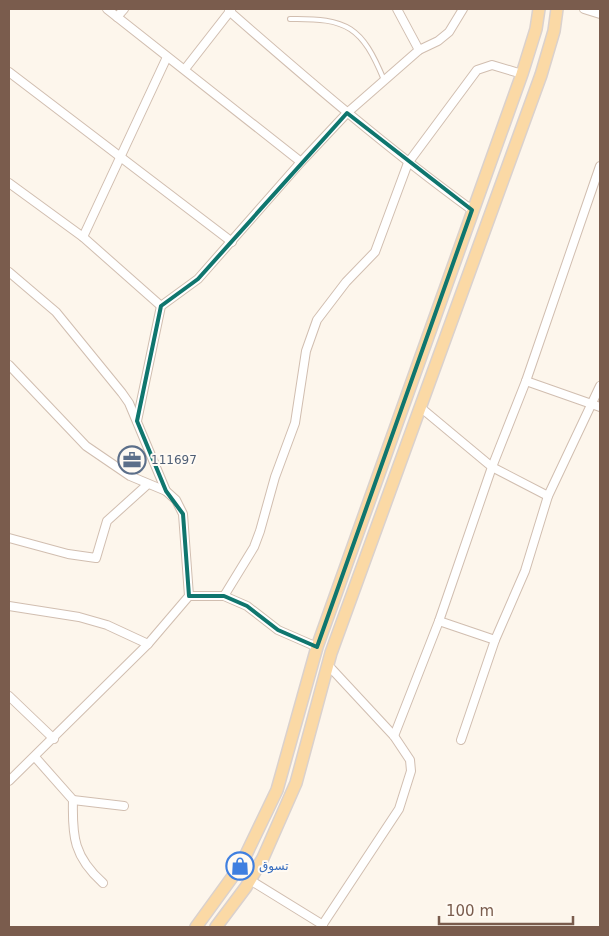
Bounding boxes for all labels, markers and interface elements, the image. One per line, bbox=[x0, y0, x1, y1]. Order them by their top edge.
office icon: 111697 bbox=[117, 445, 147, 475]
place label: 111697 bbox=[151, 453, 197, 467]
shop icon: تسوق bbox=[225, 851, 255, 881]
place label: تسوق bbox=[259, 859, 289, 874]
scale bar bbox=[439, 894, 573, 926]
text: 100 m bbox=[446, 902, 494, 920]

